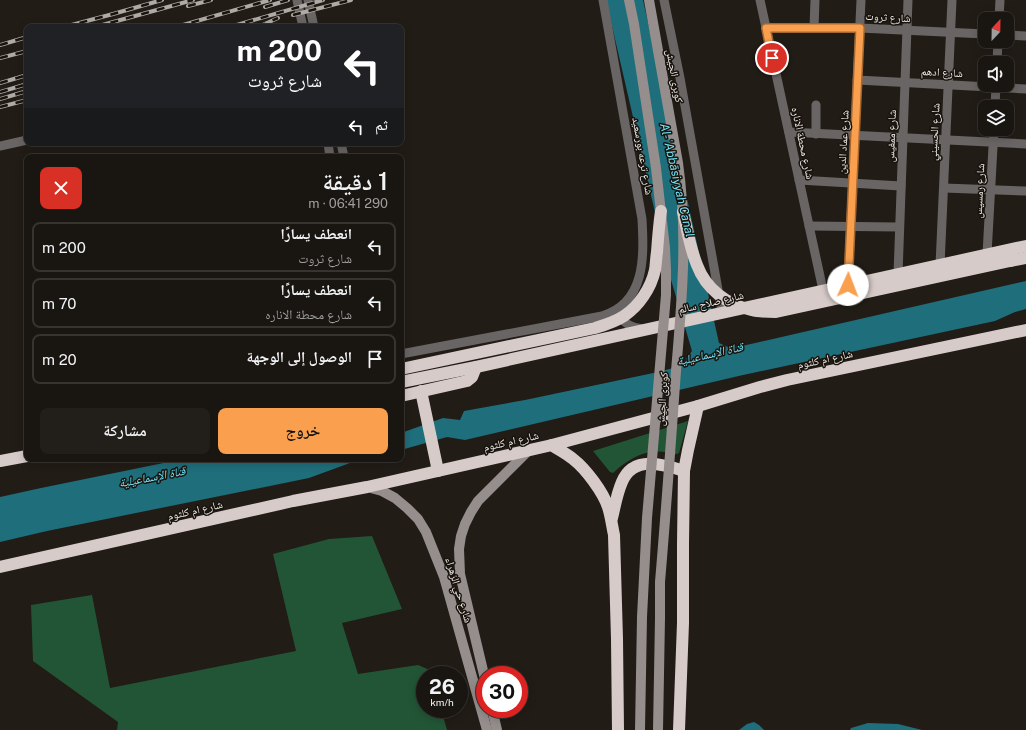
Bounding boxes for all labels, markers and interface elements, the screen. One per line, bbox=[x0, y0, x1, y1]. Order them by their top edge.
street label: شارع ثروت bbox=[865, 10, 911, 25]
north arrow bbox=[978, 12, 1014, 48]
map controls bbox=[978, 12, 1014, 136]
text: 200 m bbox=[237, 34, 322, 67]
icon: left bbox=[336, 40, 388, 92]
pin bbox=[755, 41, 789, 75]
icon: arrive bbox=[761, 47, 783, 69]
street label: كوبرى الجيش bbox=[663, 48, 686, 104]
button: sound bbox=[978, 56, 1014, 92]
street label: شارع ادهم bbox=[921, 65, 963, 81]
text: شارع ثروت bbox=[248, 70, 322, 91]
button: layers bbox=[978, 100, 1014, 136]
street label: شارع الحسيني bbox=[926, 103, 944, 161]
street label: شارع محطة الاناره bbox=[789, 106, 816, 180]
street label: شارع عماد الدين bbox=[835, 110, 852, 174]
street label: شارع ممفيس bbox=[884, 110, 899, 163]
icon: left bbox=[345, 116, 367, 138]
text: ثم bbox=[375, 116, 388, 133]
street label: شارع ترعه بورسعيد bbox=[629, 116, 656, 196]
water label: Al-ʿAbbāsiyyah Canal bbox=[657, 122, 697, 238]
street label: شارع رمسيس bbox=[972, 163, 987, 219]
button: close bbox=[40, 167, 82, 209]
text: 1 دقيقة bbox=[322, 167, 388, 195]
text: 290 m · 06:41 bbox=[308, 196, 388, 211]
text: انعطف يسارًا bbox=[281, 225, 352, 242]
icon: left bbox=[364, 236, 386, 258]
text: 200 m bbox=[42, 239, 86, 256]
text: شارع ثروت bbox=[298, 251, 352, 266]
position arrow bbox=[827, 264, 869, 306]
text: انعطف يسارًا bbox=[281, 281, 352, 298]
street label: شارع صلاح سالم bbox=[677, 289, 745, 317]
icon: left bbox=[364, 292, 386, 314]
text: 70 m bbox=[42, 295, 77, 312]
text: شارع محطة الاناره bbox=[265, 307, 352, 322]
water label: قناة الإسماعيلية bbox=[676, 339, 746, 369]
street label: شارع ام كلثوم bbox=[796, 347, 854, 372]
text: الوصول إلى الوجهة bbox=[247, 348, 352, 365]
icon: arrive bbox=[364, 348, 386, 370]
text: 20 m bbox=[42, 351, 77, 368]
street label: كوبرى الجيش bbox=[654, 371, 671, 426]
button: مشاركة bbox=[40, 408, 210, 454]
button: خروج bbox=[218, 408, 388, 454]
street label: شارع ام كلثوم bbox=[482, 429, 540, 454]
water label: قناة الإسماعيلية bbox=[118, 463, 188, 491]
street label: شارع ام كلثوم bbox=[166, 498, 224, 523]
street label: شارع حي الزهراء bbox=[441, 556, 475, 625]
speed limit sign: 30 bbox=[476, 666, 528, 718]
text: 26 bbox=[429, 675, 455, 699]
text: km/h bbox=[430, 696, 454, 708]

